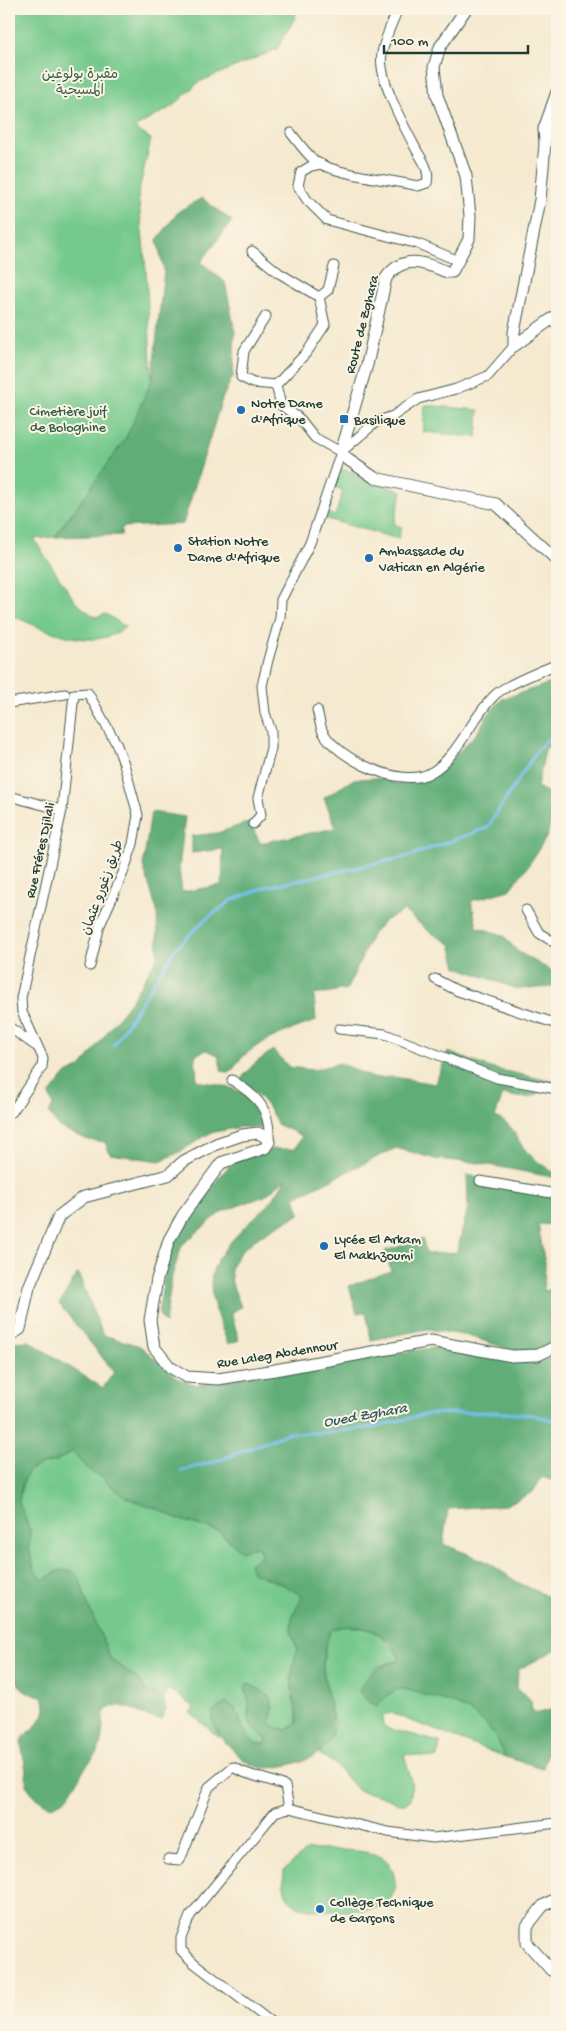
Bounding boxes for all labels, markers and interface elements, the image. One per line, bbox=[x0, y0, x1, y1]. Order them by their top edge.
scale bar bbox=[384, 22, 527, 54]
text: 100 m bbox=[390, 33, 429, 51]
park label: مقبرة بولوغين المسيحية bbox=[42, 67, 118, 100]
street label: Route de Zghara bbox=[343, 272, 384, 376]
place label: Notre Dame d'Afrique bbox=[251, 396, 323, 429]
park label: Cimetière juif de Bologhine bbox=[29, 404, 108, 437]
marker: Notre Dame d'Afrique bbox=[235, 404, 247, 416]
marker: Basilique bbox=[338, 413, 350, 425]
place label: Basilique bbox=[353, 413, 406, 430]
place label: Station Notre Dame d'Afrique bbox=[187, 534, 281, 567]
marker: Station Notre Dame d'Afrique bbox=[172, 542, 184, 554]
place label: Ambassade du Vatican en Algérie bbox=[378, 544, 486, 577]
marker: Ambassade du Vatican en Algérie bbox=[363, 552, 375, 564]
street label: Rue Fréres Djilali bbox=[23, 801, 60, 900]
street label: طريق زغورو عثمان bbox=[78, 838, 129, 938]
place label: Lycée El Arkam El Makhzoumi bbox=[334, 1232, 421, 1265]
marker: Lycée El Arkam El Makhzoumi bbox=[318, 1240, 330, 1252]
street label: Rue Laleg Abdennour bbox=[216, 1337, 340, 1373]
water label: Oued Zghara bbox=[322, 1399, 410, 1432]
place label: Collège Technique de Garçons bbox=[330, 1895, 434, 1928]
marker: Collège Technique de Garçons bbox=[314, 1903, 326, 1915]

